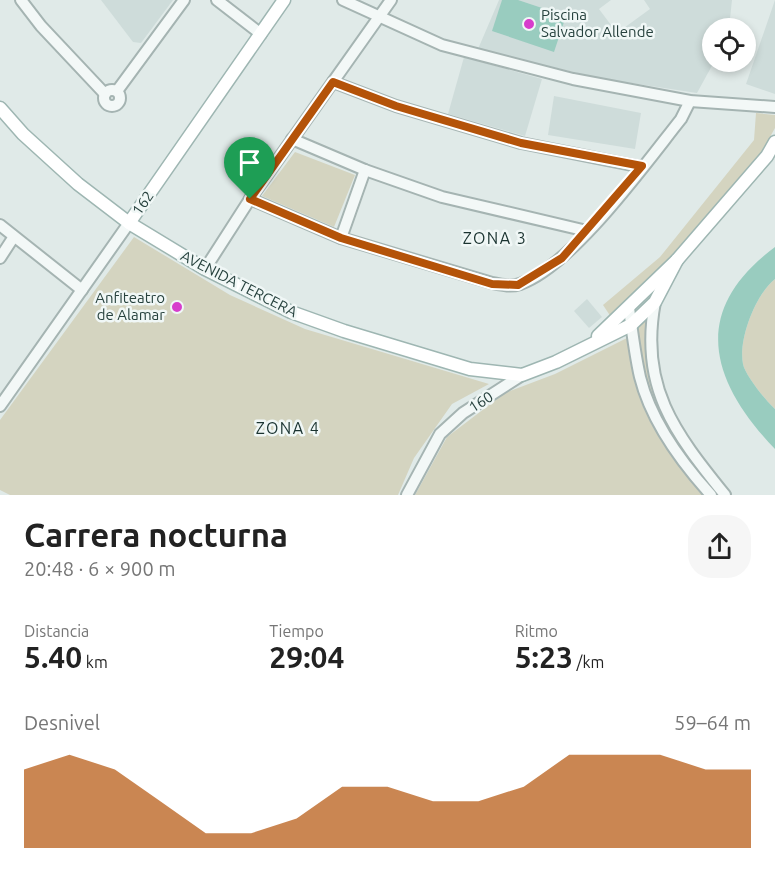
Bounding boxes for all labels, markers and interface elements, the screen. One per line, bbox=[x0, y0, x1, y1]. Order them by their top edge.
place label: Piscina Salvador Allende bbox=[541, 6, 654, 40]
marker: Piscina Salvador Allende bbox=[522, 17, 536, 31]
map controls bbox=[702, 18, 756, 72]
button: locate bbox=[702, 18, 756, 72]
pin bbox=[224, 137, 275, 199]
icon: arrive bbox=[233, 146, 266, 179]
street label: 162 bbox=[128, 187, 157, 218]
district label: ZONA 3 bbox=[463, 229, 527, 247]
street label: AVENIDA TERCERA bbox=[178, 247, 300, 320]
place label: Anfiteatro de Alamar bbox=[95, 289, 165, 323]
marker: Anfiteatro de Alamar bbox=[170, 300, 184, 314]
street label: 160 bbox=[465, 388, 496, 416]
district label: ZONA 4 bbox=[256, 419, 320, 437]
button: share bbox=[688, 515, 751, 578]
text: Carrera nocturna bbox=[24, 516, 288, 553]
text: 20:48 · 6 × 900 m bbox=[24, 557, 176, 580]
text: Distancia bbox=[24, 622, 89, 640]
text: Tiempo bbox=[269, 622, 324, 640]
text: Ritmo bbox=[515, 622, 558, 640]
text: 5.40 bbox=[24, 640, 82, 674]
text: 29:04 bbox=[269, 640, 344, 674]
text: 5:23 bbox=[515, 640, 573, 674]
text: km bbox=[82, 653, 108, 671]
text: /km bbox=[573, 653, 604, 671]
text: Desnivel bbox=[24, 711, 100, 734]
text: 59–64 m bbox=[674, 711, 751, 734]

